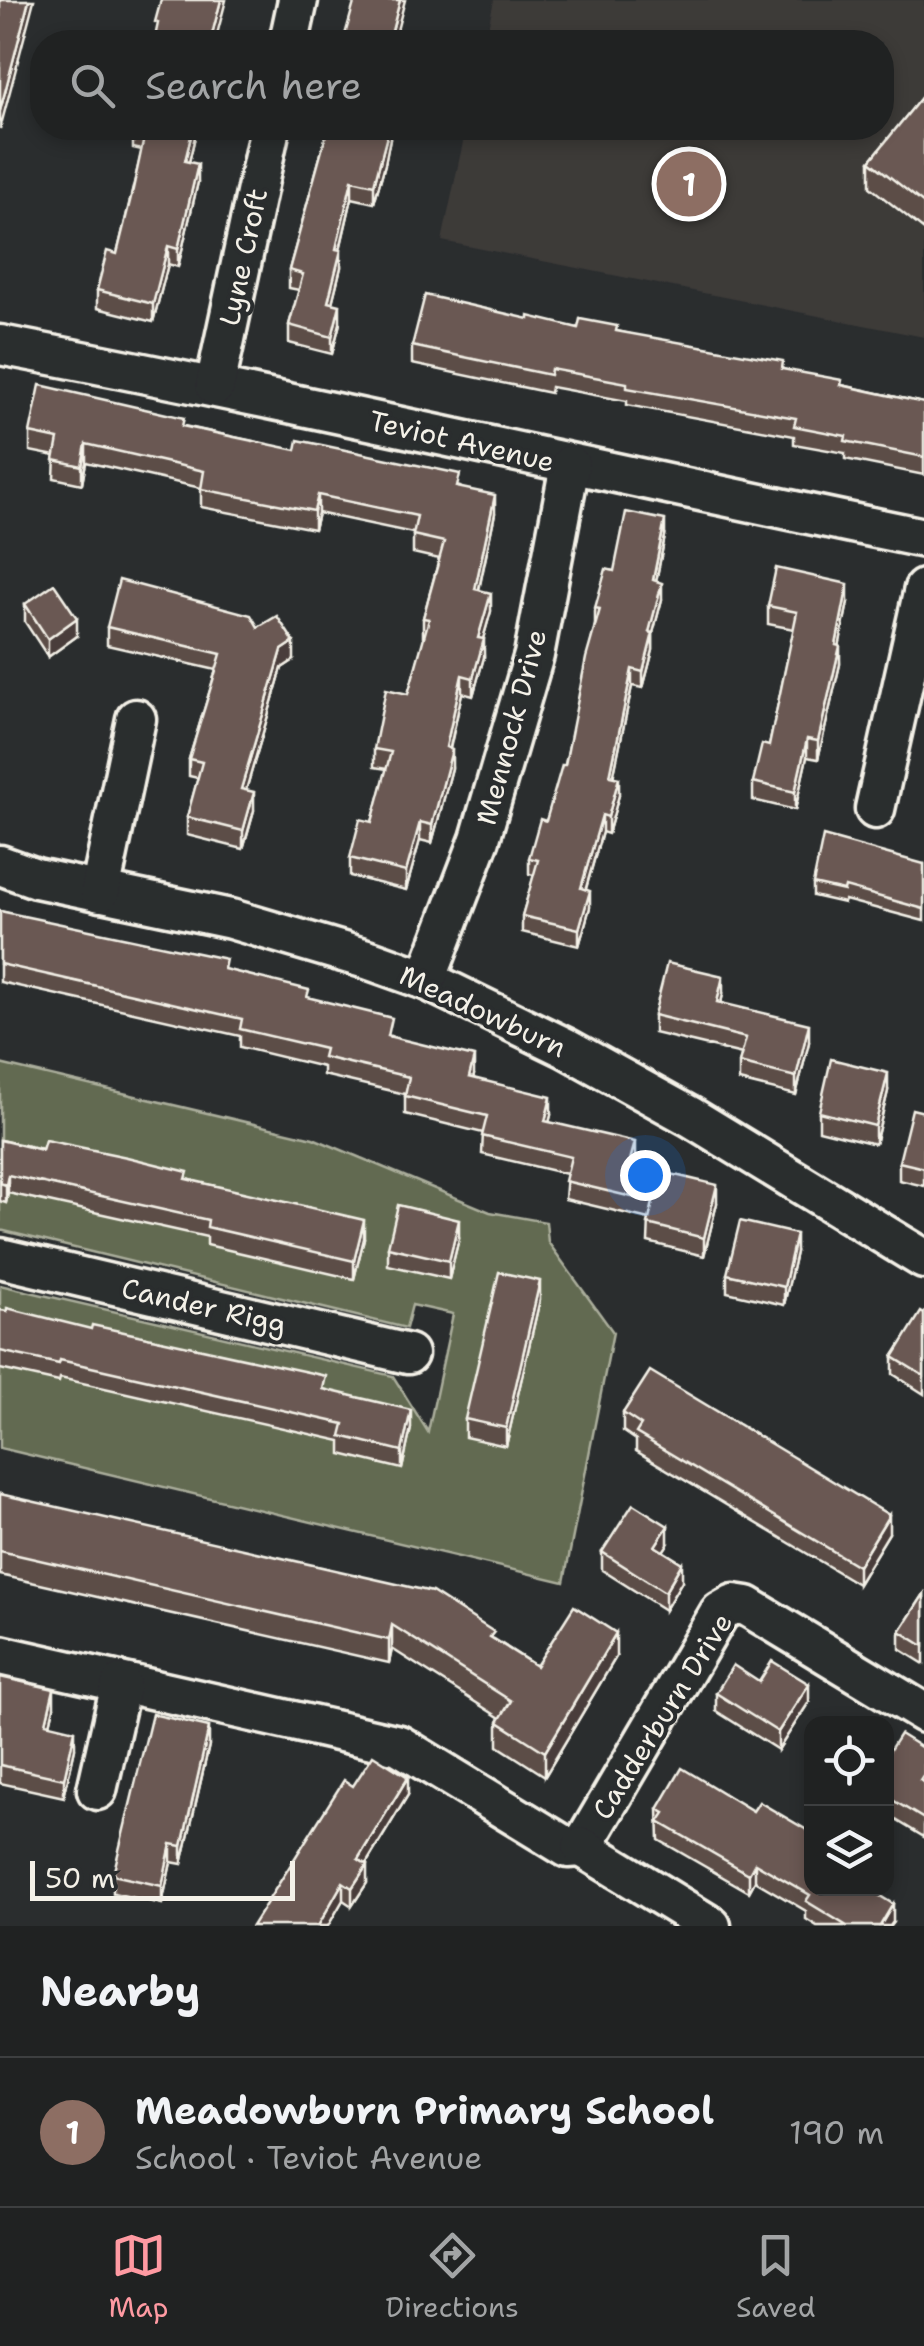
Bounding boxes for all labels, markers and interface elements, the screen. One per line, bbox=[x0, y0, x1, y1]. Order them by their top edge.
search box bbox=[30, 30, 894, 140]
icon: search bbox=[65, 58, 120, 113]
text: Search here bbox=[145, 60, 362, 111]
pin: 1 bbox=[656, 146, 722, 222]
street label: Lyne Croft bbox=[210, 185, 276, 329]
street label: Teviot Avenue bbox=[366, 401, 558, 481]
street label: Mennock Drive bbox=[467, 625, 555, 829]
street label: Meadowburn bbox=[393, 956, 573, 1066]
your location bbox=[620, 1150, 671, 1201]
street label: Cander Rigg bbox=[118, 1269, 290, 1343]
street label: Cadderburn Drive bbox=[583, 1605, 741, 1827]
map controls bbox=[804, 1716, 894, 1896]
button: locate bbox=[804, 1716, 894, 1806]
button: layers bbox=[804, 1806, 894, 1896]
scale bar bbox=[30, 1856, 295, 1900]
text: 50 m bbox=[45, 1859, 115, 1897]
text: Nearby bbox=[40, 1963, 200, 2019]
text: Meadowburn Primary School bbox=[135, 2085, 714, 2136]
text: 1 bbox=[65, 2111, 80, 2154]
text: 190 m bbox=[789, 2111, 884, 2154]
text: School · Teviot Avenue bbox=[135, 2136, 482, 2179]
tab: Map bbox=[109, 2228, 168, 2326]
tab: Directions bbox=[385, 2228, 519, 2326]
tab: Saved bbox=[736, 2228, 815, 2326]

